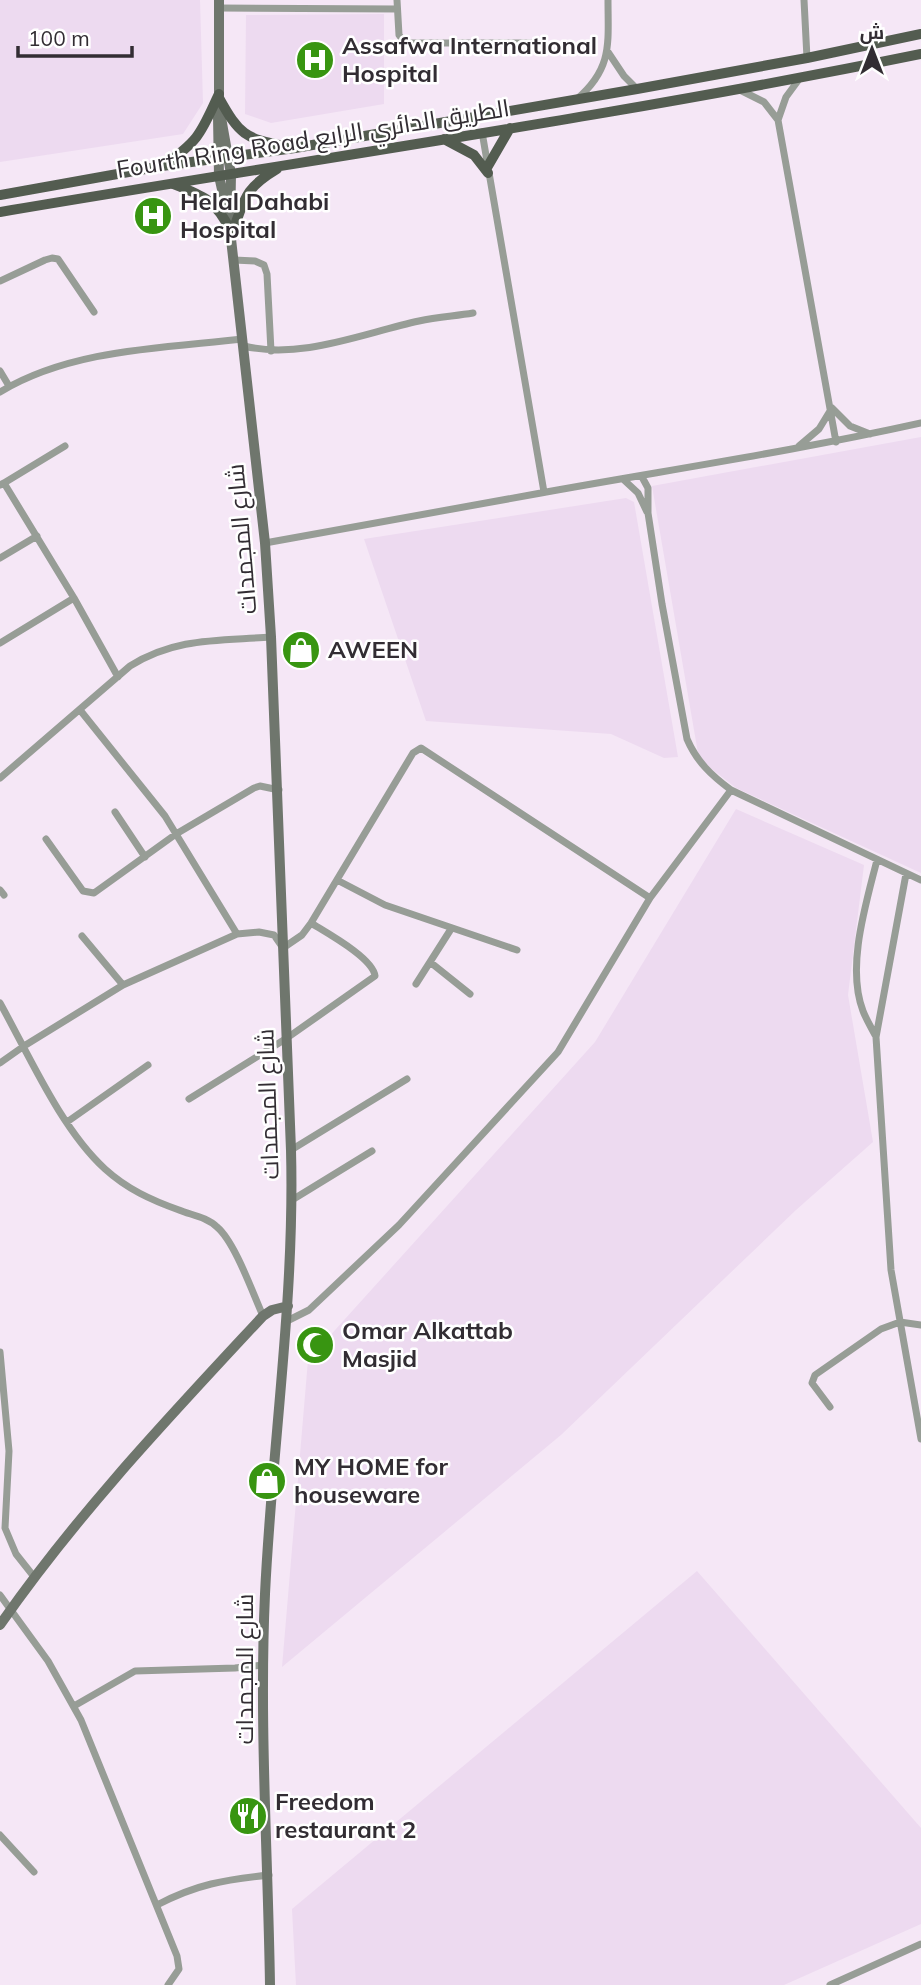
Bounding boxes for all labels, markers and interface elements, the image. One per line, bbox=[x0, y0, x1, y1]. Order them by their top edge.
scale bar bbox=[18, 14, 131, 58]
north arrow bbox=[837, 14, 907, 84]
text: ش bbox=[860, 20, 884, 44]
text: 100 m bbox=[28, 25, 90, 51]
place label: Assafwa International Hospital bbox=[342, 30, 597, 88]
hospital icon: Assafwa International Hospital bbox=[294, 39, 336, 81]
street label: Fourth Ring Road الطريق الدائري الرابع bbox=[114, 92, 512, 188]
place label: Helal Dahabi Hospital bbox=[180, 186, 329, 244]
hospital icon: Helal Dahabi Hospital bbox=[132, 195, 174, 237]
street label: شارع المجمدات bbox=[219, 462, 265, 616]
shop icon: AWEEN bbox=[280, 629, 322, 671]
place label: AWEEN bbox=[328, 634, 418, 664]
street label: شارع المجمدات bbox=[249, 1028, 287, 1180]
place label: Omar Alkattab Masjid bbox=[342, 1315, 513, 1373]
mosque icon: Omar Alkattab Masjid bbox=[294, 1324, 336, 1366]
place label: MY HOME for houseware bbox=[294, 1451, 448, 1509]
shop icon: MY HOME for houseware bbox=[246, 1460, 288, 1502]
street label: شارع المجمدات bbox=[229, 1594, 261, 1744]
place label: Freedom restaurant 2 bbox=[275, 1786, 416, 1844]
restaurant icon: Freedom restaurant 2 bbox=[227, 1795, 269, 1837]

